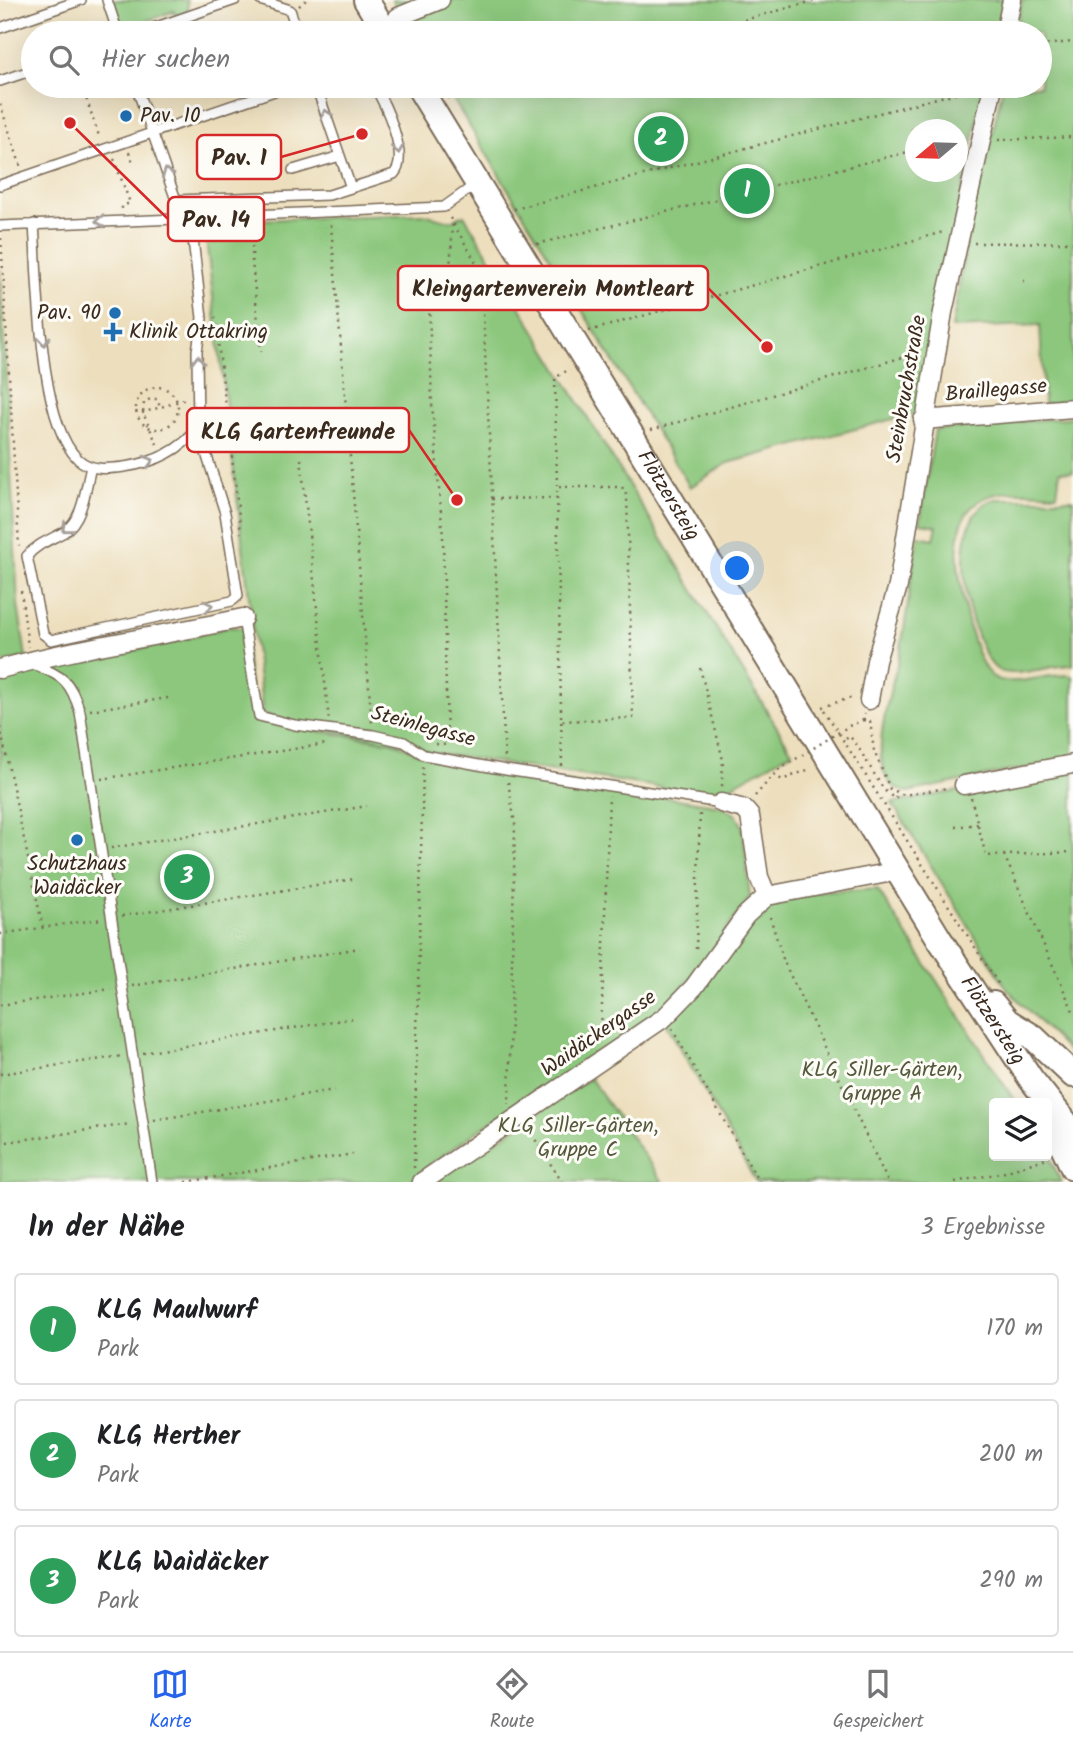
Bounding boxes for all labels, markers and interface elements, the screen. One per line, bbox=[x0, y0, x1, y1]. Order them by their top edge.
search box bbox=[21, 21, 1052, 98]
text: Hier suchen bbox=[101, 39, 230, 81]
icon: search bbox=[45, 41, 83, 79]
place label: Pav. 10 bbox=[140, 100, 201, 133]
marker: Pav. 10 bbox=[118, 108, 134, 124]
one-way arrow bbox=[320, 108, 334, 120]
pin: 2 bbox=[638, 113, 684, 165]
north arrow bbox=[905, 119, 968, 182]
callout: Pav. 1 bbox=[197, 135, 281, 179]
text: Pav. 1 bbox=[211, 141, 267, 177]
one-way arrow bbox=[390, 143, 405, 155]
pin: 1 bbox=[724, 165, 770, 217]
one-way arrow bbox=[161, 167, 175, 180]
callout: Pav. 14 bbox=[168, 197, 264, 241]
text: Pav. 14 bbox=[182, 203, 250, 239]
one-way arrow bbox=[94, 214, 105, 229]
callout: Kleingartenverein Montleart bbox=[398, 266, 708, 310]
text: Kleingartenverein Montleart bbox=[412, 272, 695, 308]
place label: Pav. 90 bbox=[37, 297, 101, 330]
marker: Pav. 90 bbox=[107, 305, 123, 321]
street label: Steinbruchstraße bbox=[878, 312, 936, 465]
place label: Klinik Ottakring bbox=[129, 316, 268, 349]
marker: Klinik Ottakring bbox=[103, 322, 123, 342]
one-way arrow bbox=[36, 336, 51, 347]
one-way arrow bbox=[191, 354, 206, 365]
street label: Braillegasse bbox=[944, 370, 1049, 412]
callout: KLG Gartenfreunde bbox=[187, 408, 409, 452]
text: KLG Gartenfreunde bbox=[201, 415, 395, 451]
street label: Flötzersteig bbox=[628, 444, 709, 547]
one-way arrow bbox=[143, 454, 155, 469]
one-way arrow bbox=[62, 519, 74, 532]
your location bbox=[720, 551, 754, 585]
one-way arrow bbox=[202, 600, 214, 615]
street label: Steinlegasse bbox=[367, 697, 479, 757]
marker: Schutzhaus Waidäcker bbox=[69, 832, 85, 848]
place label: Schutzhaus Waidäcker bbox=[27, 848, 127, 905]
pin: 3 bbox=[164, 851, 210, 903]
street label: Flötzersteig bbox=[951, 969, 1034, 1072]
street label: Waidäckergasse bbox=[534, 982, 664, 1086]
park label: KLG Siller-Gärten, Gruppe A bbox=[802, 1054, 962, 1111]
map controls bbox=[989, 1098, 1052, 1161]
button: layers bbox=[989, 1098, 1052, 1161]
park label: KLG Siller-Gärten, Gruppe C bbox=[498, 1110, 658, 1167]
text: In der Nähe bbox=[28, 1204, 185, 1252]
text: 3 Ergebnisse bbox=[921, 1210, 1045, 1246]
text: KLG Maulwurf bbox=[97, 1290, 257, 1332]
text: 1 bbox=[50, 1311, 56, 1347]
text: 170 m bbox=[986, 1311, 1043, 1347]
text: Park bbox=[97, 1332, 139, 1368]
text: KLG Herther bbox=[97, 1416, 240, 1458]
text: 2 bbox=[46, 1437, 60, 1473]
text: 200 m bbox=[979, 1437, 1043, 1473]
text: Park bbox=[97, 1458, 139, 1494]
text: KLG Waidäcker bbox=[97, 1542, 268, 1584]
text: 3 bbox=[47, 1563, 59, 1599]
text: 290 m bbox=[979, 1563, 1043, 1599]
text: Park bbox=[97, 1584, 139, 1620]
tab: Karte bbox=[149, 1665, 191, 1737]
tab: Route bbox=[490, 1665, 534, 1737]
tab: Gespeichert bbox=[833, 1665, 924, 1737]

